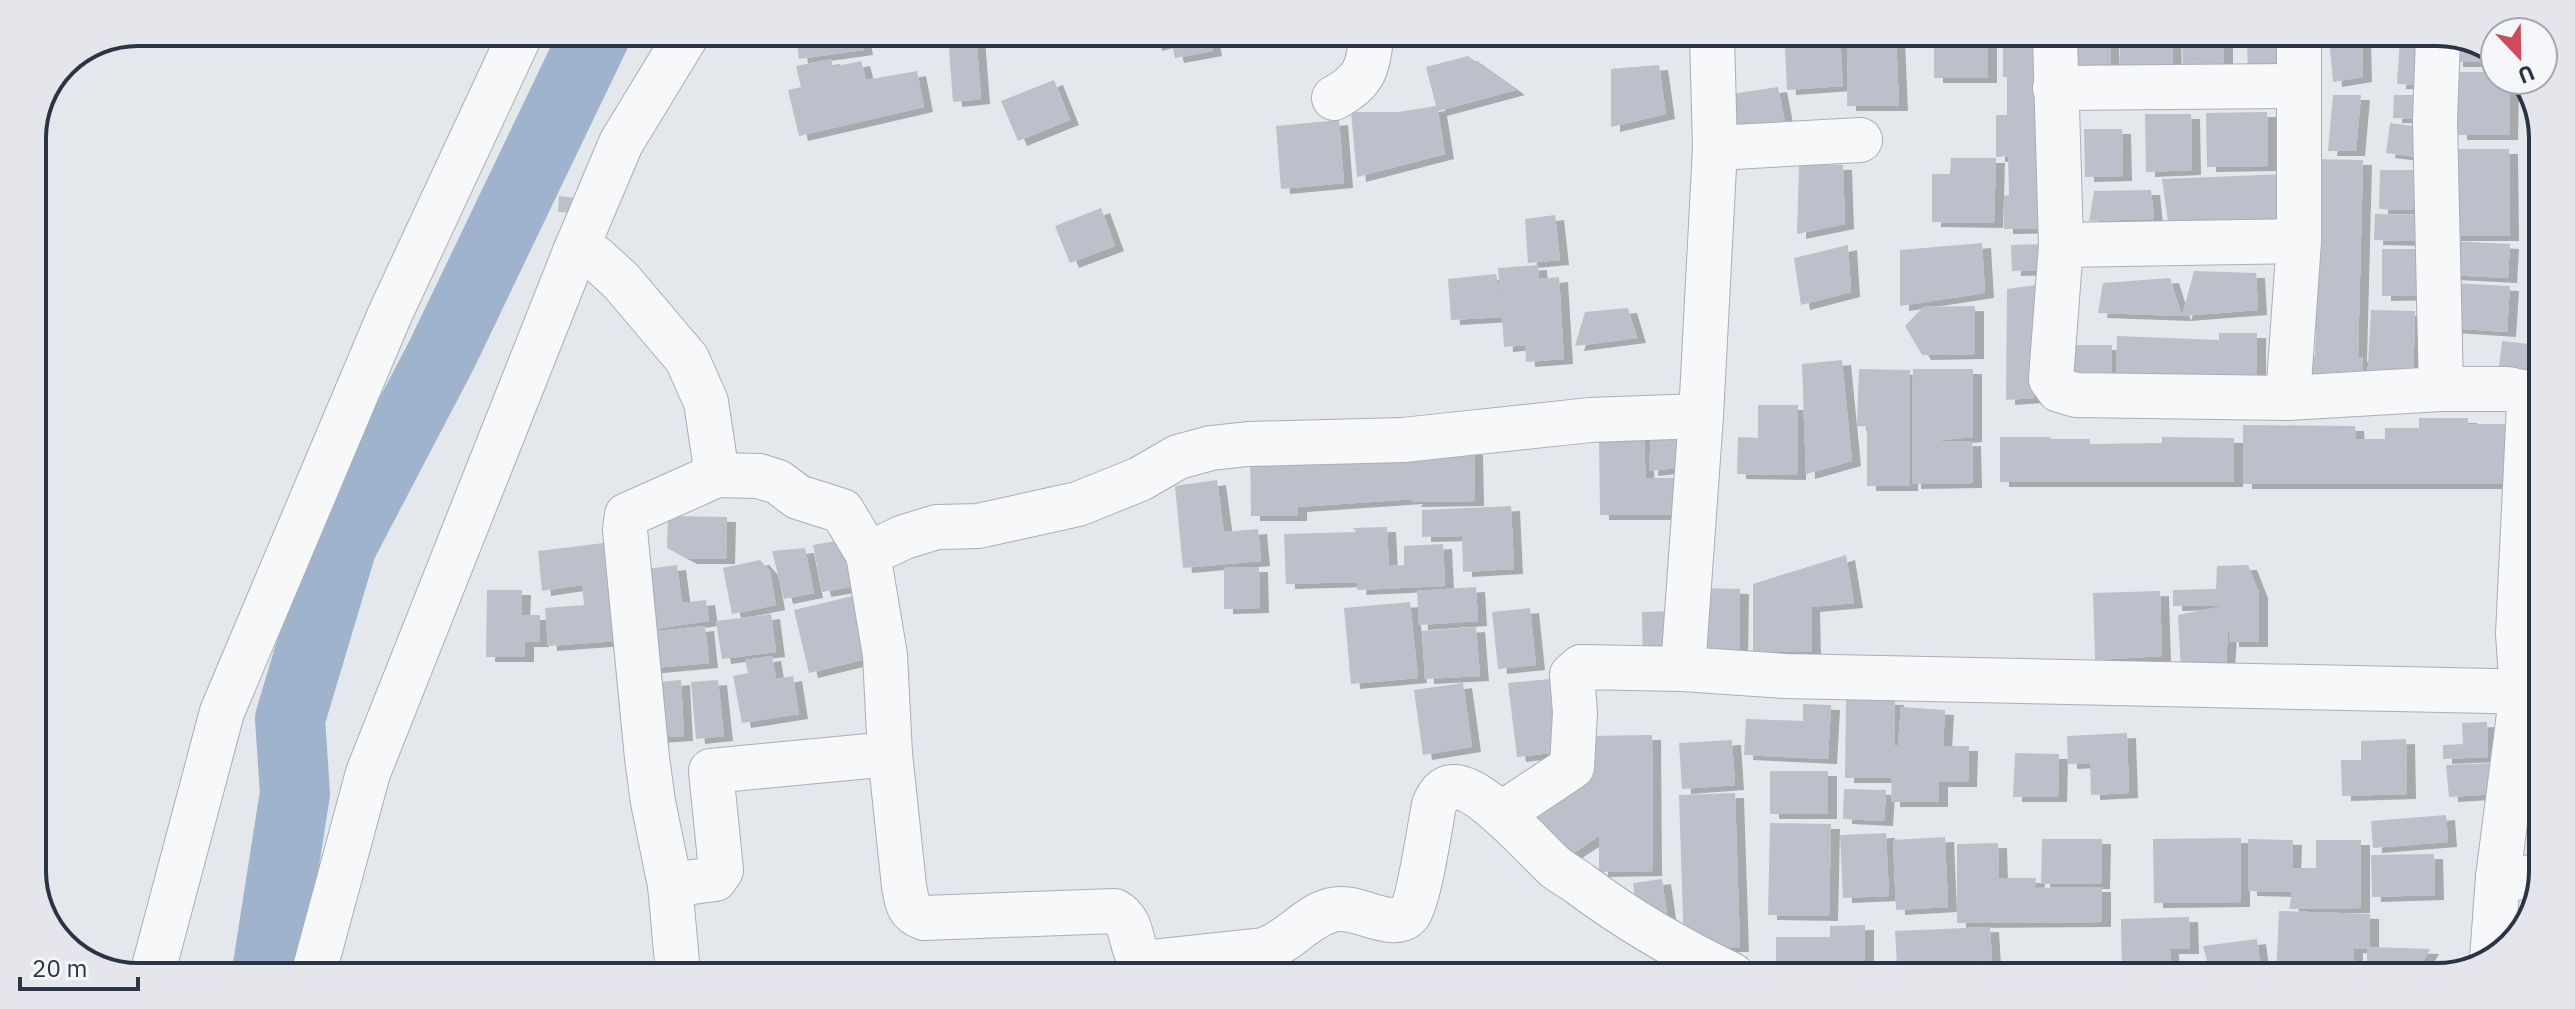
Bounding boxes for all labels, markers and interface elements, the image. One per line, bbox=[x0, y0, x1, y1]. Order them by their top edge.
north arrow bbox=[2479, 16, 2559, 96]
text: U bbox=[2514, 59, 2539, 91]
scale bar bbox=[20, 941, 138, 991]
text: 20 m bbox=[32, 952, 87, 984]

